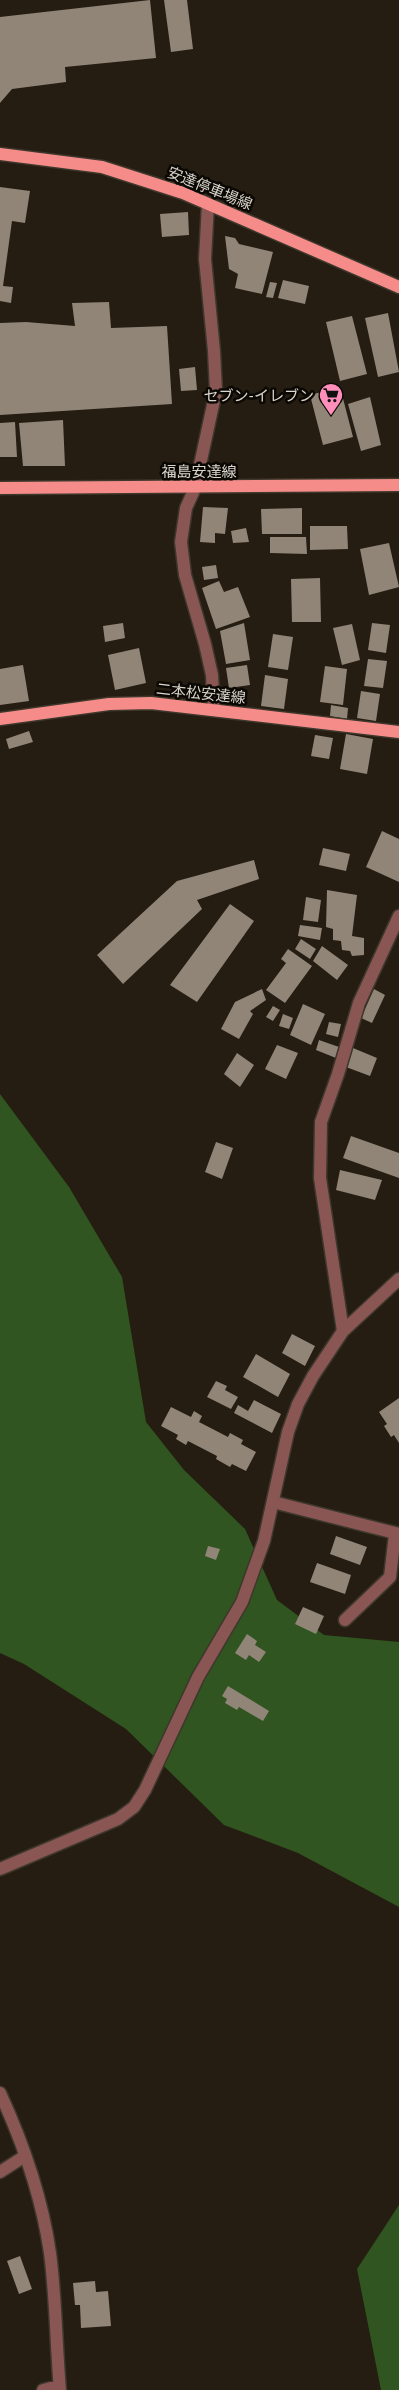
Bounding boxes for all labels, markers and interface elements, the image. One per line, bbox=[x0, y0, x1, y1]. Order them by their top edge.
street label: 安達停車場線 bbox=[165, 162, 255, 214]
supermarket icon: セブン-イレブン bbox=[318, 382, 344, 416]
place label: セブン-イレブン bbox=[204, 386, 314, 405]
street label: 福島安達線 bbox=[161, 462, 237, 481]
street label: 二本松安達線 bbox=[155, 679, 247, 707]

